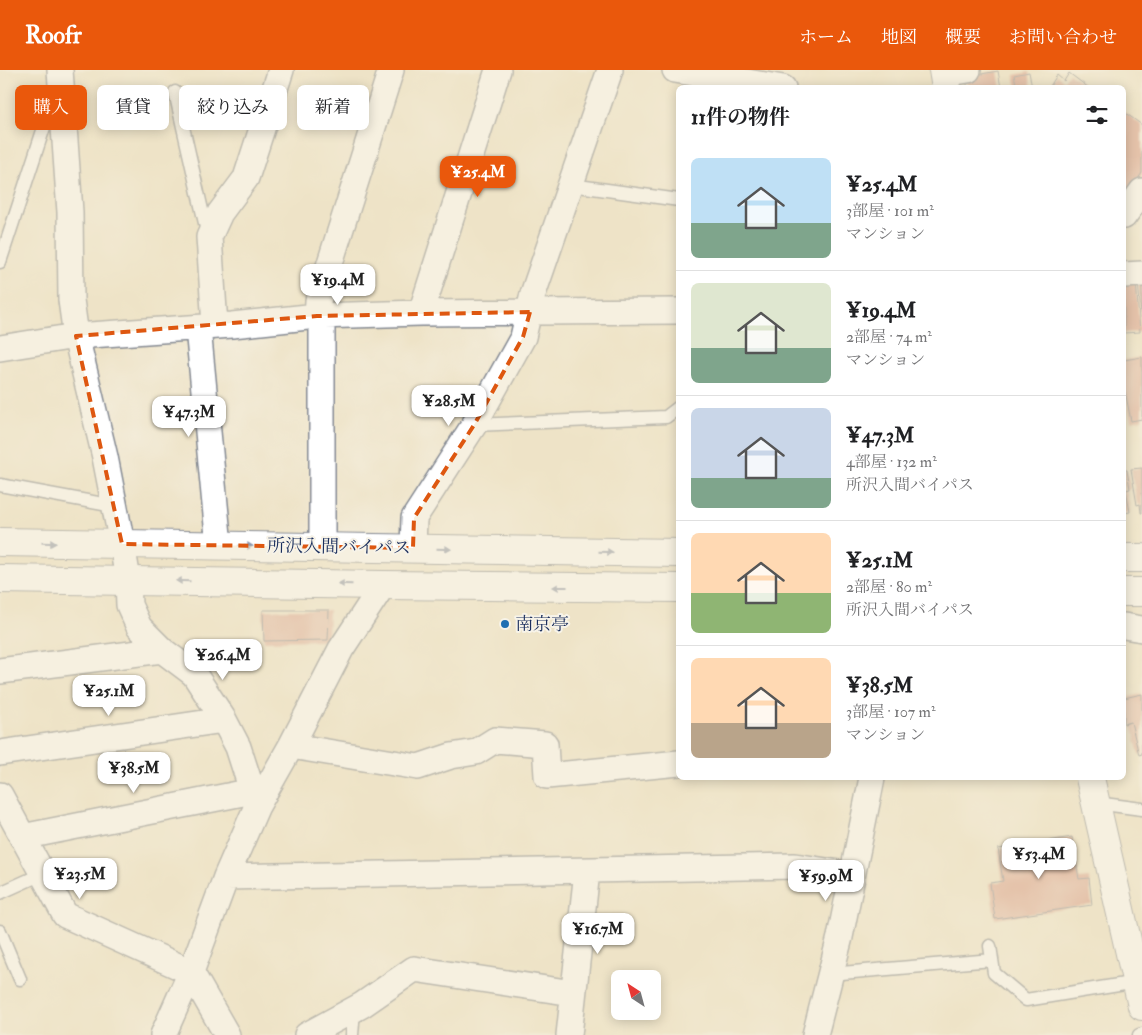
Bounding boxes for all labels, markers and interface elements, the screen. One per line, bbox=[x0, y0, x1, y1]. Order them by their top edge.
text: Roofr bbox=[25, 20, 82, 51]
text: ホーム bbox=[799, 26, 853, 49]
text: 地図 bbox=[881, 26, 917, 49]
text: 概要 bbox=[945, 26, 981, 49]
text: お問い合わせ bbox=[1009, 26, 1117, 49]
chip: 購入 bbox=[15, 85, 87, 130]
chip: 賃貸 bbox=[97, 85, 169, 130]
chip: 絞り込み bbox=[179, 85, 287, 130]
chip: 新着 bbox=[297, 85, 369, 130]
icon: filters bbox=[1083, 101, 1111, 129]
text: 11件の物件 bbox=[691, 104, 790, 131]
pin: ¥25.4M bbox=[437, 156, 519, 198]
text: ¥25.4M bbox=[451, 162, 505, 182]
text: ¥25.4M bbox=[846, 171, 917, 198]
icon: home bbox=[731, 178, 791, 238]
text: 3部屋 · 101 m² bbox=[846, 201, 934, 221]
text: マンション bbox=[846, 224, 925, 244]
pin: ¥19.4M bbox=[297, 264, 379, 306]
text: ¥19.4M bbox=[311, 270, 365, 290]
text: ¥19.4M bbox=[846, 297, 916, 324]
icon: home bbox=[731, 303, 791, 363]
text: 2部屋 · 74 m² bbox=[846, 327, 932, 347]
text: マンション bbox=[846, 350, 925, 370]
pin: ¥28.5M bbox=[408, 384, 490, 427]
text: ¥28.5M bbox=[422, 391, 476, 411]
pin: ¥47.3M bbox=[148, 396, 230, 438]
text: ¥47.3M bbox=[163, 402, 215, 422]
text: ¥47.3M bbox=[846, 422, 914, 449]
icon: home bbox=[731, 428, 791, 488]
text: 4部屋 · 132 m² bbox=[846, 452, 937, 472]
text: 所沢入間バイパス bbox=[846, 475, 974, 495]
street label: 所沢入間バイパス bbox=[267, 534, 411, 560]
one-way arrow bbox=[41, 539, 57, 547]
one-way arrow bbox=[238, 542, 254, 550]
one-way arrow bbox=[436, 545, 452, 553]
text: ¥25.1M bbox=[846, 547, 913, 574]
one-way arrow bbox=[598, 548, 614, 556]
icon: home bbox=[731, 553, 791, 613]
one-way arrow bbox=[174, 577, 190, 585]
text: 2部屋 · 80 m² bbox=[846, 577, 932, 597]
one-way arrow bbox=[337, 580, 353, 588]
one-way arrow bbox=[552, 583, 568, 591]
text: 所沢入間バイパス bbox=[846, 600, 974, 620]
place label: 南京亭 bbox=[515, 613, 569, 636]
marker: 南京亭 bbox=[499, 618, 511, 630]
pin: ¥26.4M bbox=[182, 638, 264, 681]
text: ¥26.4M bbox=[195, 645, 251, 665]
text: ¥38.5M bbox=[846, 672, 913, 699]
pin: ¥25.1M bbox=[68, 674, 150, 717]
icon: home bbox=[731, 678, 791, 738]
text: ¥25.1M bbox=[83, 681, 135, 701]
text: 3部屋 · 107 m² bbox=[846, 702, 935, 722]
text: マンション bbox=[846, 725, 925, 745]
pin: ¥38.5M bbox=[93, 752, 175, 794]
text: ¥38.5M bbox=[108, 758, 160, 778]
pin: ¥53.4M bbox=[998, 838, 1080, 880]
text: ¥53.4M bbox=[1013, 844, 1065, 864]
pin: ¥23.5M bbox=[39, 858, 121, 900]
pin: ¥59.9M bbox=[785, 860, 867, 902]
text: ¥23.5M bbox=[54, 864, 106, 884]
text: ¥59.9M bbox=[799, 866, 853, 886]
pin: ¥16.7M bbox=[557, 912, 639, 955]
text: ¥16.7M bbox=[572, 919, 624, 939]
north arrow bbox=[611, 970, 661, 1020]
map controls bbox=[611, 970, 661, 1020]

